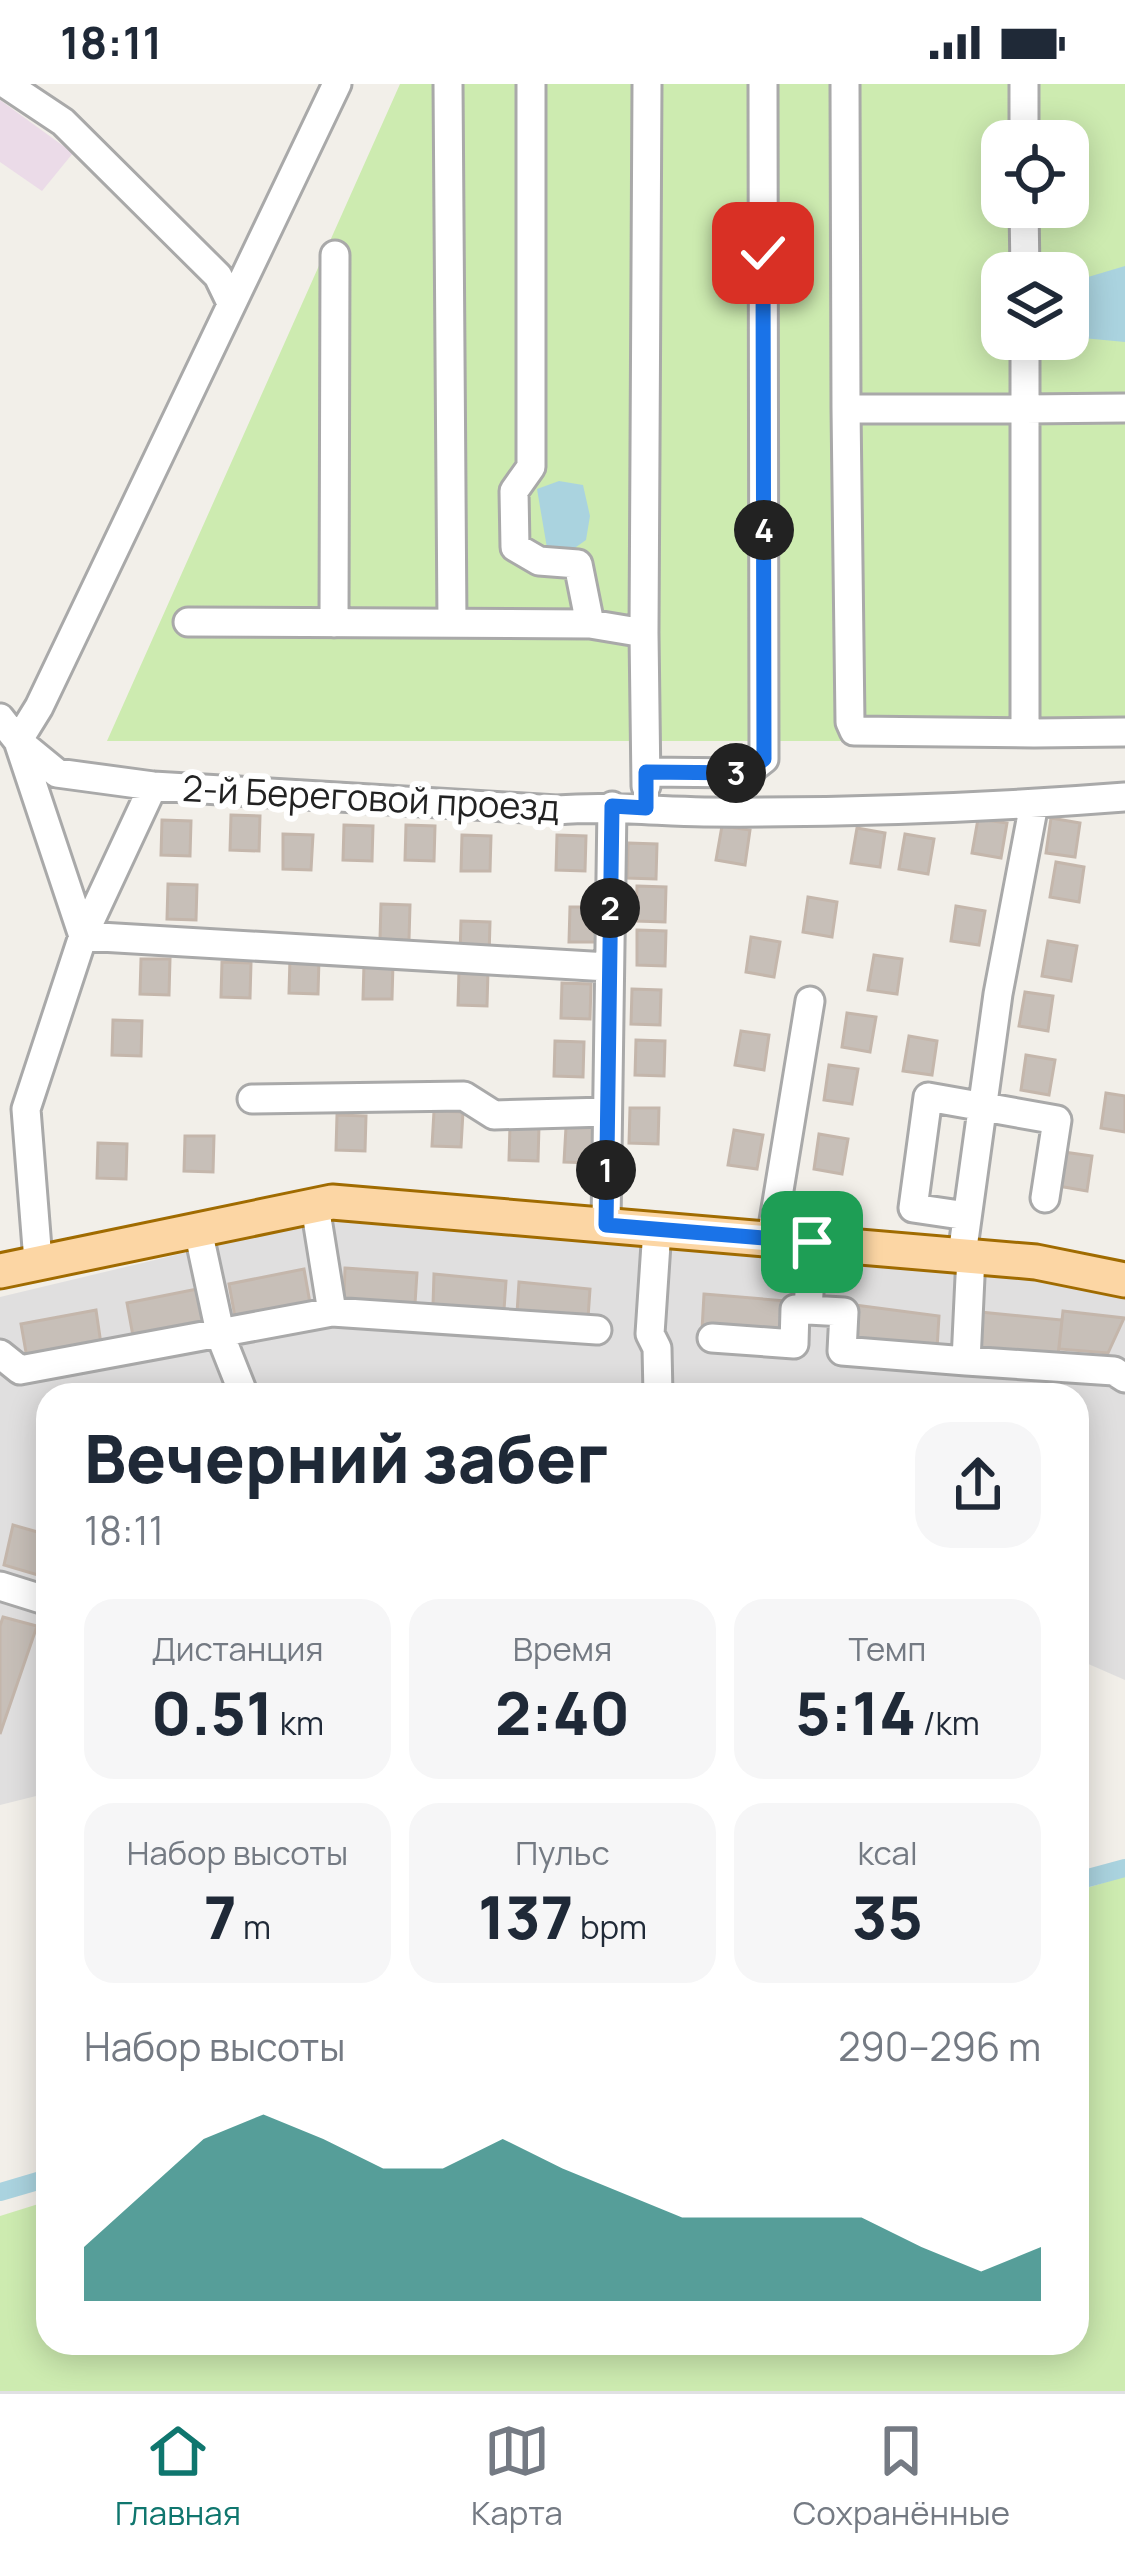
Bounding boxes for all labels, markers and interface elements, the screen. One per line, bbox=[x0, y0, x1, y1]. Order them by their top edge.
text: 18:11 bbox=[60, 11, 162, 73]
map controls bbox=[981, 120, 1089, 360]
button: locate bbox=[981, 120, 1089, 228]
pin bbox=[712, 202, 814, 304]
icon: check bbox=[730, 220, 796, 286]
button: layers bbox=[981, 252, 1089, 360]
pin: 4 bbox=[734, 500, 794, 560]
text: 4 bbox=[754, 507, 774, 552]
pin: 3 bbox=[706, 743, 766, 803]
text: 3 bbox=[726, 750, 746, 795]
street label: 2-й Береговой проезд bbox=[181, 763, 561, 832]
pin: 2 bbox=[580, 878, 640, 938]
text: 2 bbox=[600, 885, 620, 930]
pin: 1 bbox=[576, 1140, 636, 1200]
text: 1 bbox=[599, 1147, 613, 1192]
pin bbox=[761, 1191, 863, 1293]
icon: arrive bbox=[779, 1209, 845, 1275]
text: Вечерний забег bbox=[84, 1413, 608, 1503]
button: share bbox=[915, 1422, 1041, 1548]
text: 18:11 bbox=[84, 1503, 164, 1557]
text: Дистанция bbox=[151, 1626, 324, 1671]
text: Время bbox=[513, 1626, 612, 1671]
text: Темп bbox=[849, 1626, 926, 1671]
text: 0.51 bbox=[151, 1671, 273, 1753]
text: 2:40 bbox=[495, 1671, 630, 1753]
text: 5:14 bbox=[795, 1671, 916, 1753]
text: km bbox=[273, 1700, 324, 1745]
text: /km bbox=[916, 1700, 980, 1745]
text: Набор высоты bbox=[127, 1830, 348, 1875]
text: Пульс bbox=[515, 1830, 610, 1875]
text: kcal bbox=[857, 1830, 918, 1875]
text: 7 bbox=[204, 1875, 237, 1957]
text: 137 bbox=[478, 1875, 573, 1957]
text: 35 bbox=[852, 1875, 923, 1957]
text: m bbox=[237, 1904, 271, 1949]
text: bpm bbox=[573, 1904, 647, 1949]
text: Набор высоты bbox=[84, 2019, 346, 2073]
text: 290–296 m bbox=[838, 2019, 1041, 2073]
tab: Главная bbox=[115, 2418, 241, 2535]
tab: Карта bbox=[471, 2418, 563, 2535]
tab: Сохранённые bbox=[793, 2418, 1010, 2535]

